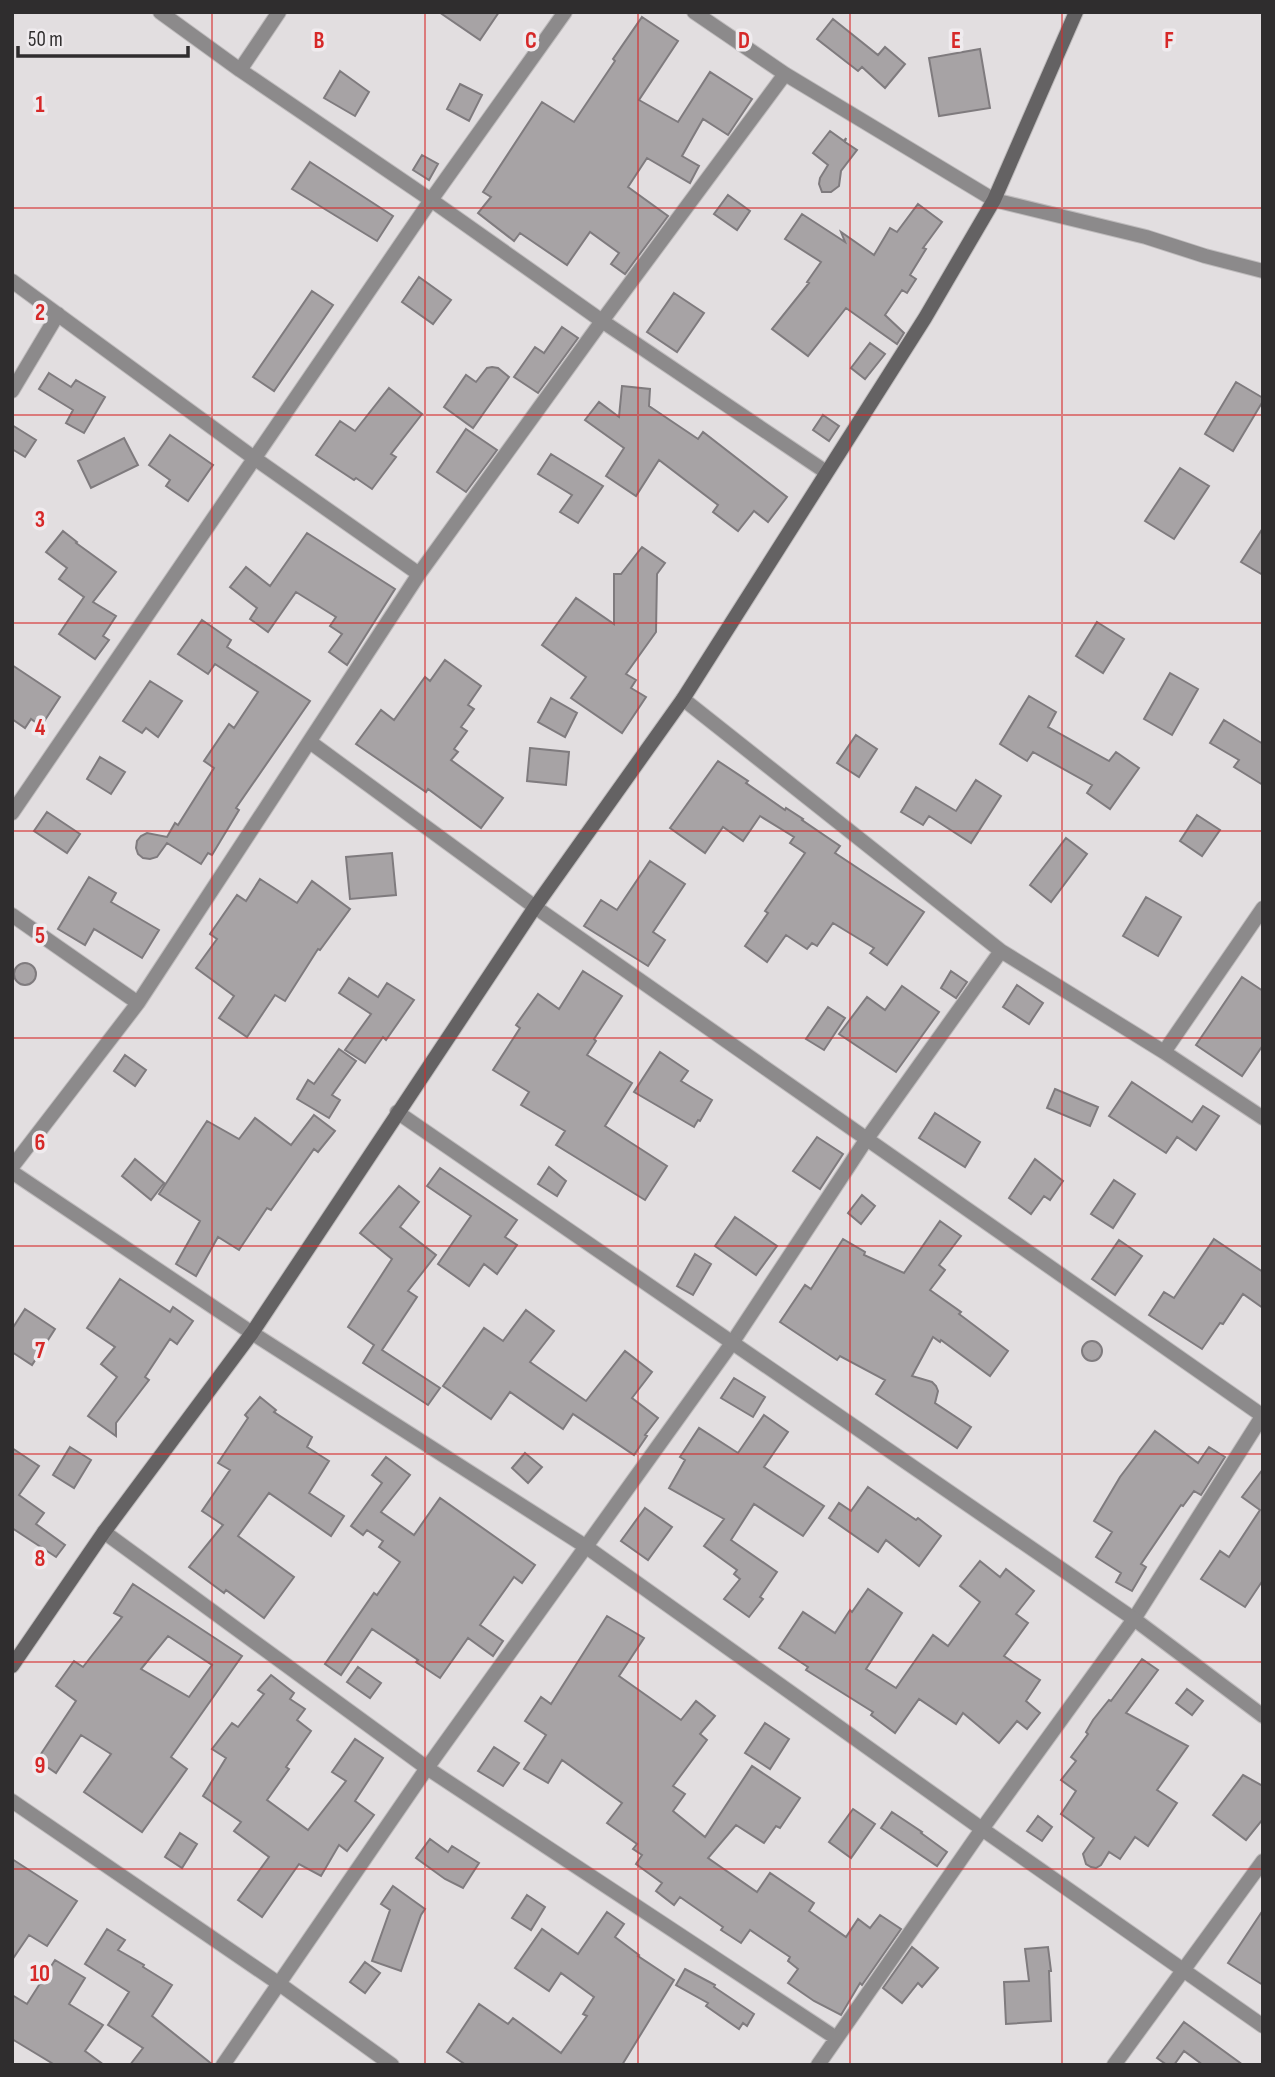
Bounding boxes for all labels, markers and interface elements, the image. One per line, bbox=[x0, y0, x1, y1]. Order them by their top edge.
scale bar bbox=[18, 14, 187, 58]
text: 50 m bbox=[28, 27, 63, 52]
text: B bbox=[314, 27, 325, 55]
text: C bbox=[525, 27, 537, 55]
text: D bbox=[738, 27, 750, 55]
text: E bbox=[951, 27, 961, 55]
text: F bbox=[1164, 27, 1174, 55]
text: 1 bbox=[35, 91, 45, 119]
text: 2 bbox=[35, 299, 45, 327]
text: 3 bbox=[35, 506, 45, 534]
text: 4 bbox=[35, 714, 46, 742]
text: 5 bbox=[35, 922, 45, 950]
text: 6 bbox=[35, 1129, 45, 1157]
text: 7 bbox=[35, 1337, 45, 1365]
text: 8 bbox=[35, 1545, 46, 1573]
text: 9 bbox=[35, 1752, 45, 1780]
text: 10 bbox=[30, 1960, 50, 1988]

